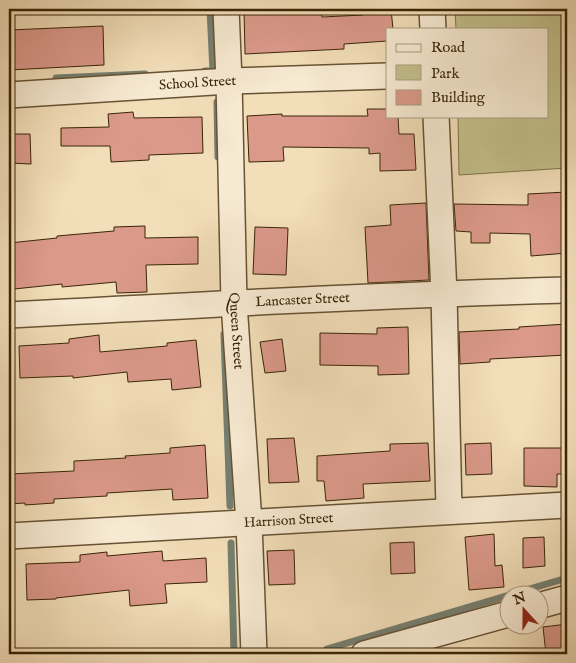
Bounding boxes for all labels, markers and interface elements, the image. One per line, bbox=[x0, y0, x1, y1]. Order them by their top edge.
legend bbox=[386, 28, 548, 118]
text: Road bbox=[431, 38, 466, 57]
text: Park bbox=[431, 64, 461, 83]
street label: School Street bbox=[158, 72, 237, 94]
text: Building bbox=[431, 88, 486, 107]
street label: Lancaster Street bbox=[255, 289, 351, 311]
street label: Queen Street bbox=[225, 292, 248, 370]
street label: Harrison Street bbox=[243, 509, 334, 532]
north arrow bbox=[498, 586, 548, 636]
text: N bbox=[510, 588, 529, 610]

